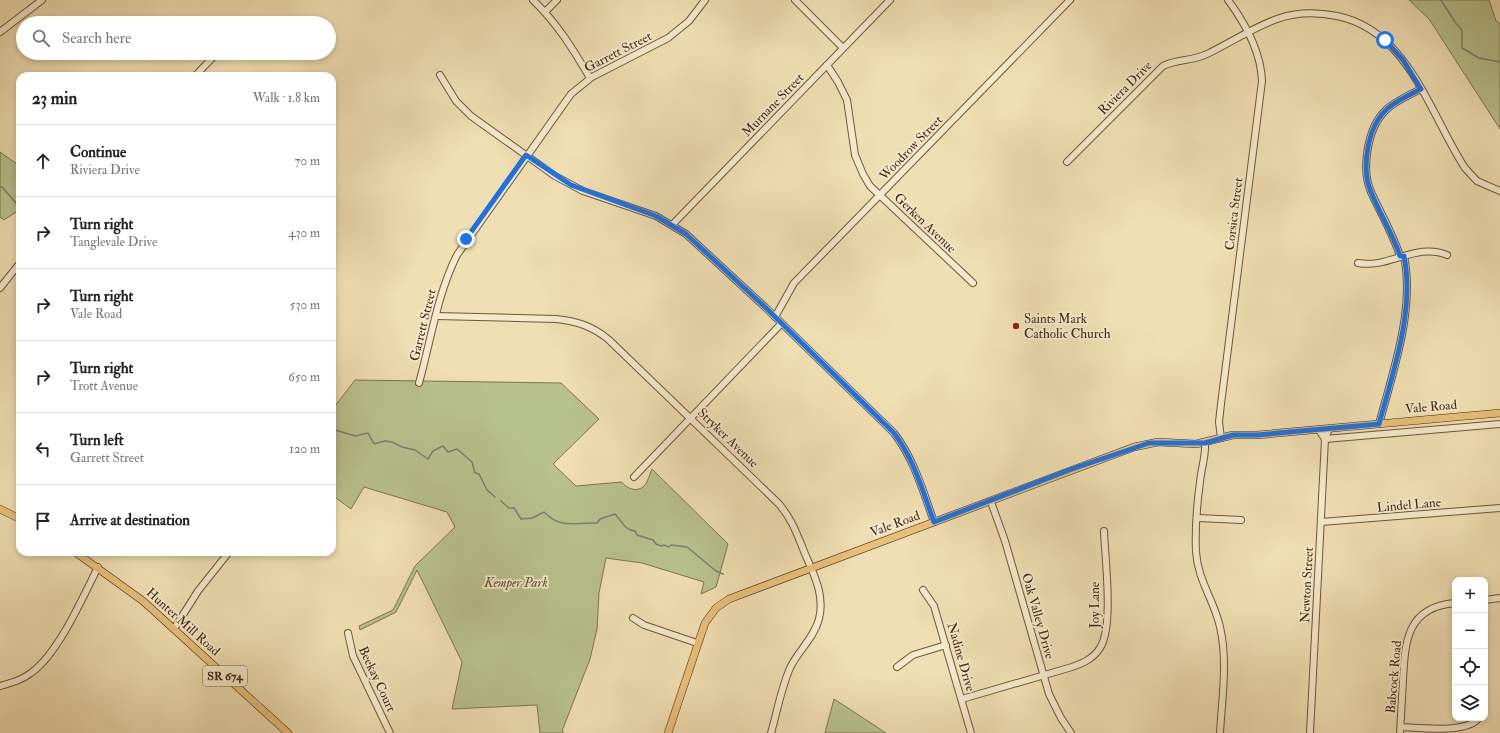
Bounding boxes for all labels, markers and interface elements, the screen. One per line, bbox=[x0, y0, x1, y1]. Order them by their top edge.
search box bbox=[16, 16, 336, 60]
icon: search bbox=[30, 27, 52, 49]
street label: Garrett Street bbox=[581, 28, 655, 76]
text: Search here bbox=[62, 29, 131, 48]
route start bbox=[1376, 31, 1394, 49]
street label: Riviera Drive bbox=[1095, 57, 1156, 118]
street label: Murnane Street bbox=[739, 70, 807, 140]
text: 23 min bbox=[32, 88, 77, 109]
text: Walk · 1.8 km bbox=[253, 90, 320, 106]
street label: Woodrow Street bbox=[875, 112, 946, 185]
text: Continue bbox=[70, 143, 126, 162]
icon: ahead bbox=[32, 150, 54, 172]
text: 70 m bbox=[295, 153, 320, 169]
text: Riviera Drive bbox=[70, 162, 140, 178]
street label: Corsica Street bbox=[1222, 177, 1246, 251]
street label: Gerken Avenue bbox=[891, 190, 960, 257]
text: Turn right bbox=[70, 215, 133, 234]
icon: right bbox=[32, 222, 54, 244]
text: 430 m bbox=[289, 225, 320, 241]
route end bbox=[457, 230, 475, 248]
text: Tanglevale Drive bbox=[70, 234, 157, 250]
text: Turn right bbox=[70, 287, 133, 306]
street label: Garrett Street bbox=[406, 287, 440, 363]
icon: right bbox=[32, 294, 54, 316]
text: 530 m bbox=[290, 297, 320, 313]
text: Vale Road bbox=[70, 306, 122, 322]
place label: Saints Mark Catholic Church bbox=[1024, 311, 1111, 342]
marker: Saints Mark Catholic Church bbox=[1011, 321, 1021, 331]
text: Turn right bbox=[70, 359, 133, 378]
icon: right bbox=[32, 366, 54, 388]
text: 650 m bbox=[288, 369, 320, 385]
text: Trott Avenue bbox=[70, 378, 138, 394]
street label: Vale Road bbox=[1404, 397, 1458, 417]
street label: Stryker Avenue bbox=[693, 405, 762, 472]
text: Turn left bbox=[70, 431, 124, 450]
icon: left bbox=[32, 438, 54, 460]
text: 120 m bbox=[289, 441, 320, 457]
text: Garrett Street bbox=[70, 450, 144, 466]
street label: Lindel Lane bbox=[1376, 494, 1442, 516]
street label: Vale Road bbox=[868, 507, 923, 540]
icon: arrive bbox=[32, 510, 54, 532]
text: Arrive at destination bbox=[70, 511, 190, 530]
street label: Newton Street bbox=[1297, 547, 1317, 623]
street label: Oak Valley Drive bbox=[1017, 571, 1058, 662]
park label: Kemper Park bbox=[483, 575, 548, 591]
map controls bbox=[1452, 577, 1488, 721]
button: + bbox=[1452, 577, 1488, 613]
street label: Joy Lane bbox=[1087, 581, 1104, 629]
street label: Hunter Mill Road bbox=[143, 585, 224, 660]
button: − bbox=[1452, 613, 1488, 649]
street label: Nadine Drive bbox=[944, 621, 979, 694]
street label: Babcock Road bbox=[1383, 639, 1405, 714]
street label: Beekay Court bbox=[354, 644, 399, 715]
button: locate bbox=[1452, 649, 1488, 685]
road number: SR 674 bbox=[203, 666, 247, 686]
button: layers bbox=[1452, 685, 1488, 721]

